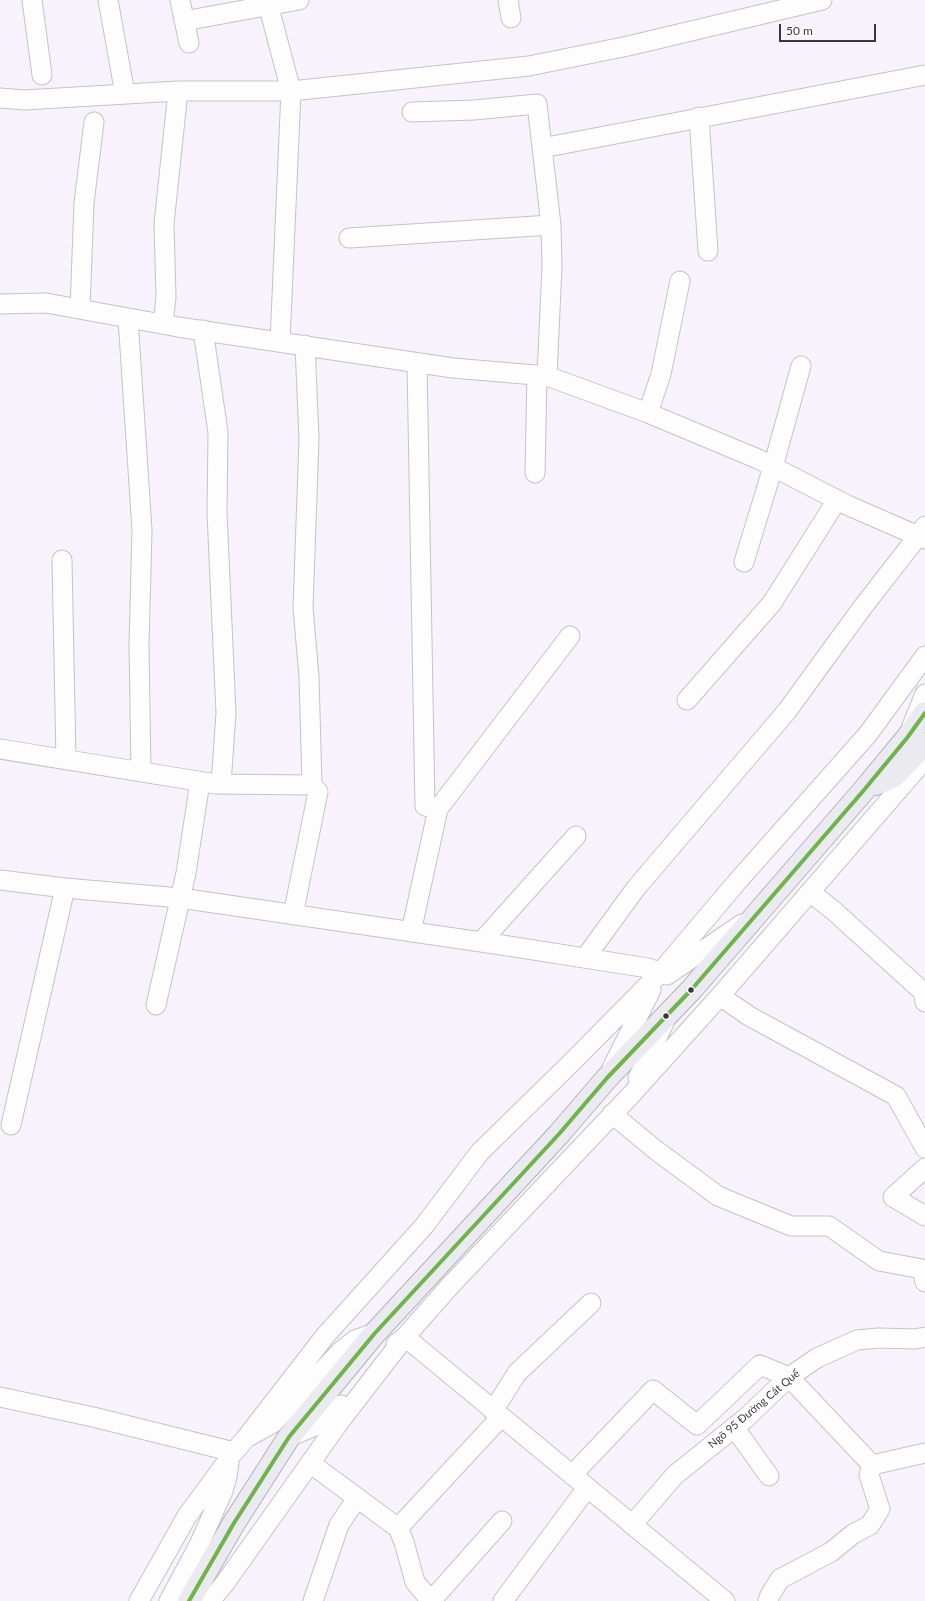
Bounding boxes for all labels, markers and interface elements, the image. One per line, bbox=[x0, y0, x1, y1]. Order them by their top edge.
scale bar bbox=[781, 16, 878, 42]
text: 50 m bbox=[786, 23, 813, 38]
unlabelled marker bbox=[686, 985, 696, 995]
unlabelled marker bbox=[661, 1011, 671, 1021]
street label: Ngõ 95 Đường Cát Quế bbox=[706, 1367, 802, 1451]

